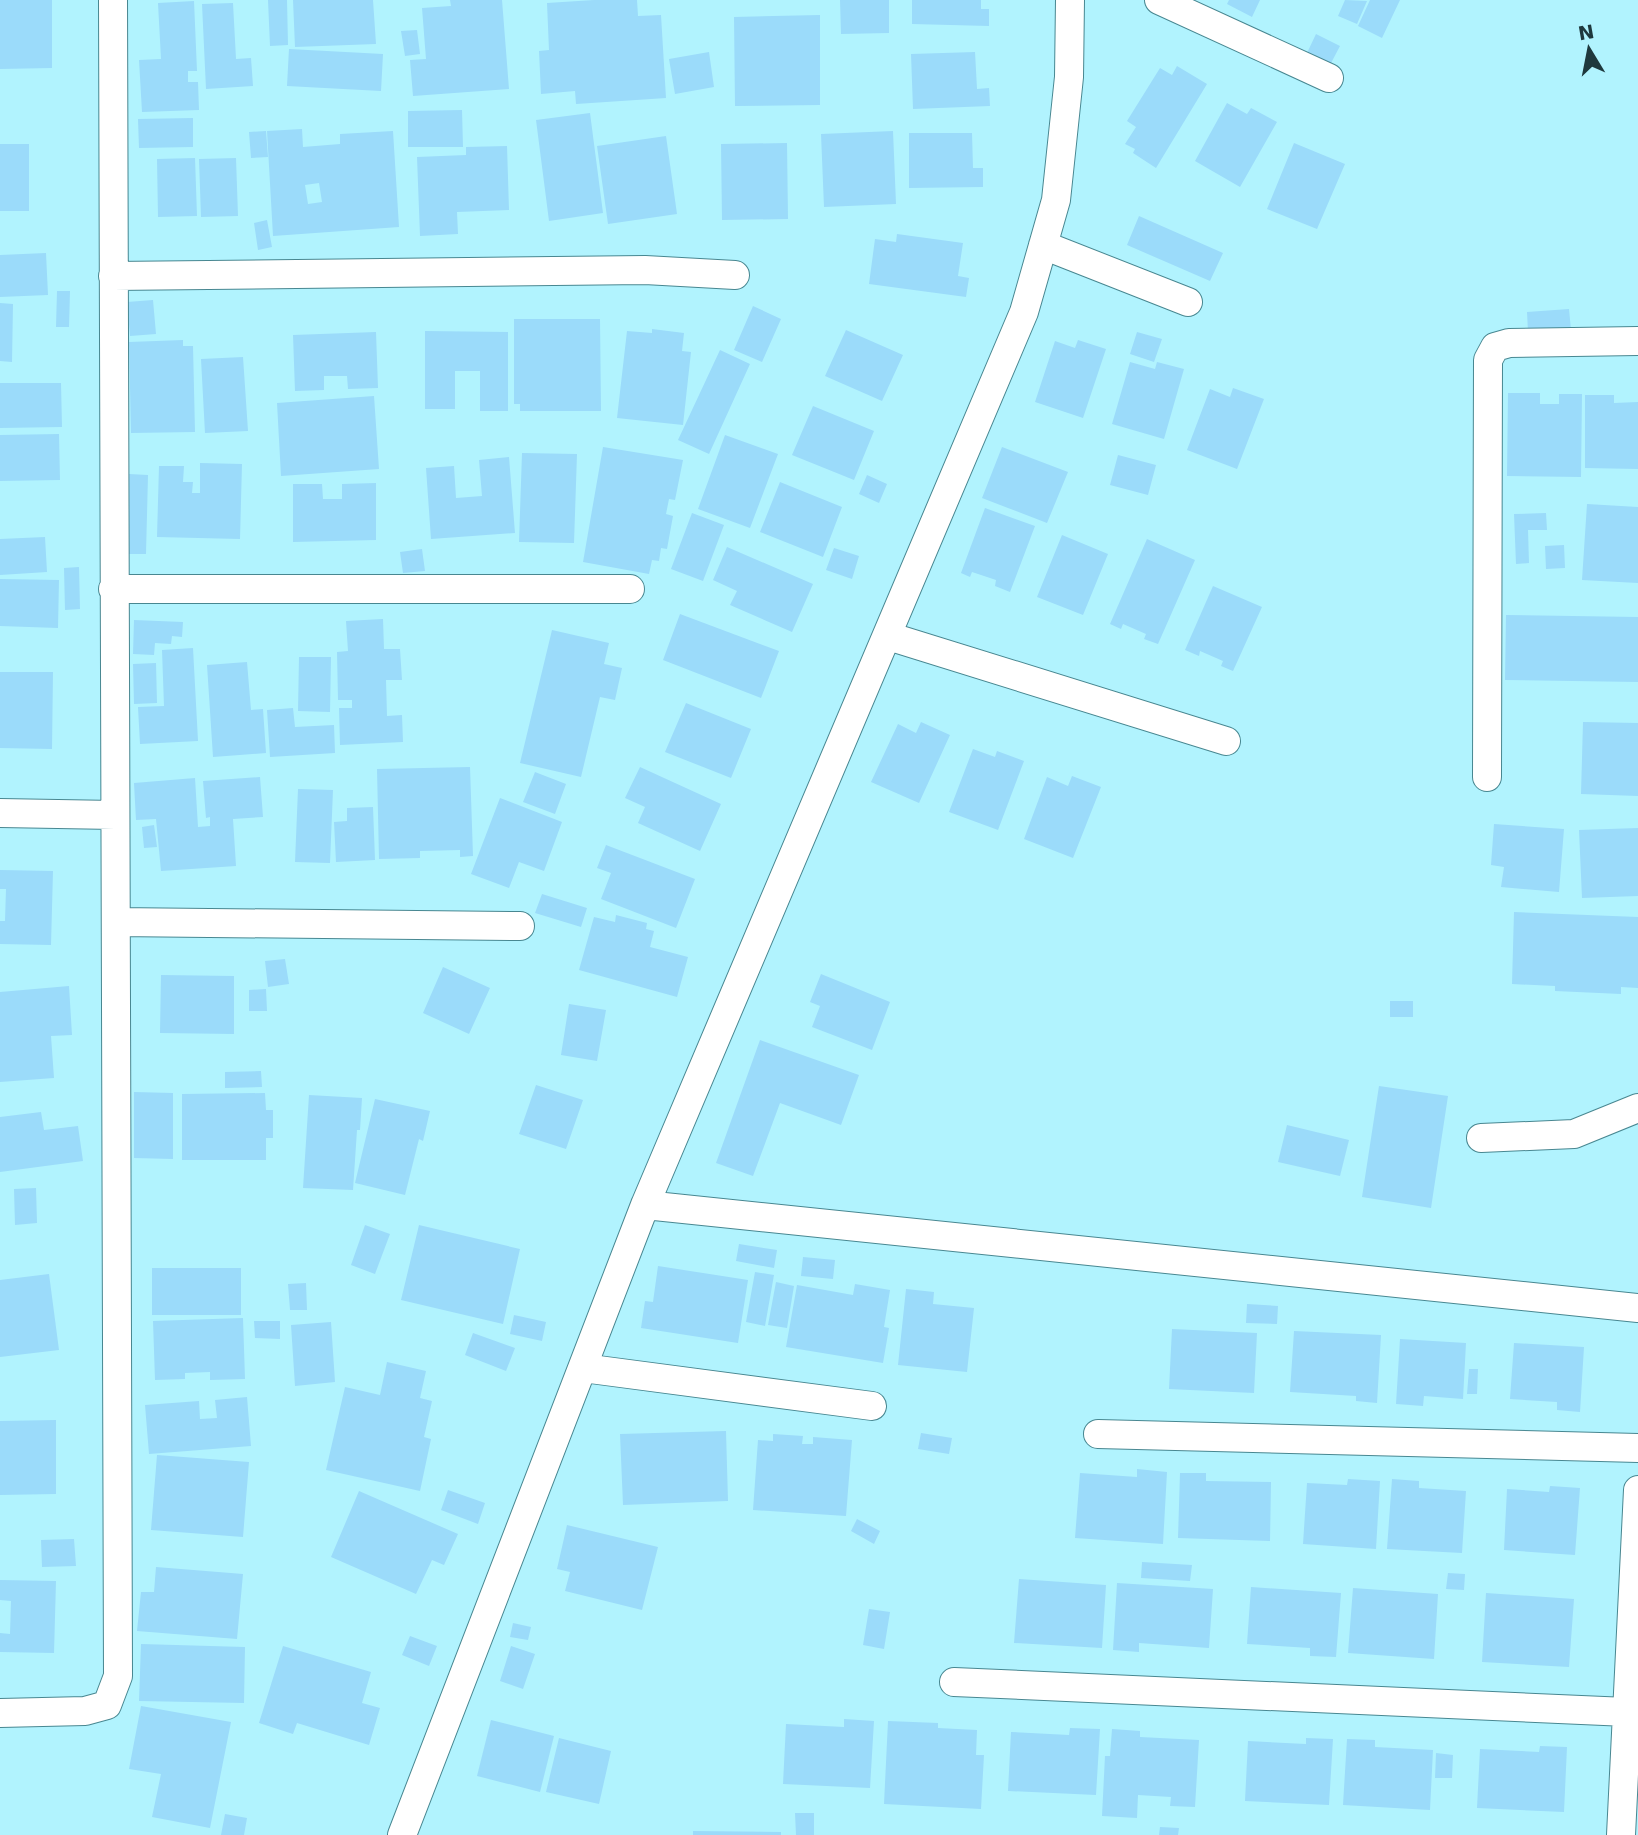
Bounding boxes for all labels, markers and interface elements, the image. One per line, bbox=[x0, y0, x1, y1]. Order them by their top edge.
north arrow bbox=[1554, 14, 1624, 84]
text: N bbox=[1576, 20, 1596, 44]

